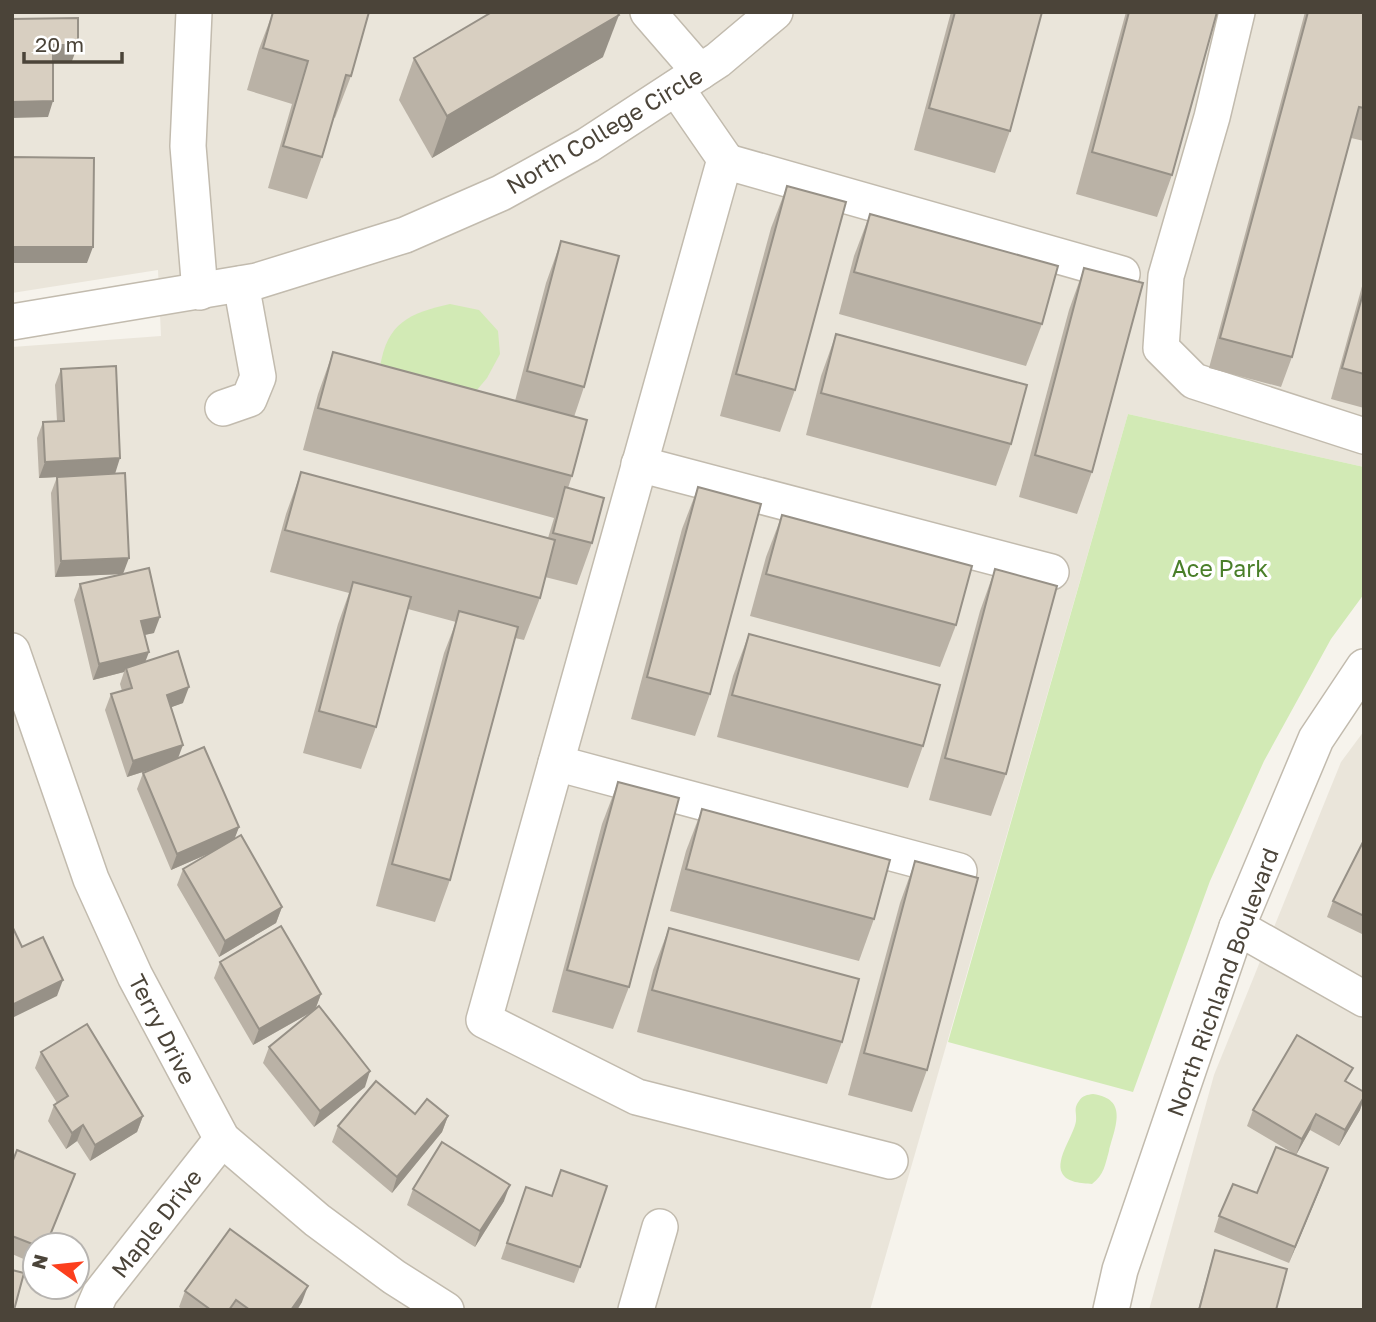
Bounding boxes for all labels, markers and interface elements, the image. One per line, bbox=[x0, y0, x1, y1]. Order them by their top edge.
scale bar bbox=[24, 21, 122, 65]
text: 20 m bbox=[35, 31, 84, 57]
street label: North College Circle bbox=[501, 60, 707, 200]
park label: Ace Park bbox=[1172, 554, 1268, 582]
street label: North Richland Boulevard bbox=[1160, 844, 1284, 1120]
street label: Terry Drive bbox=[123, 969, 203, 1089]
street label: Maple Drive bbox=[105, 1163, 207, 1283]
north arrow bbox=[21, 1231, 91, 1301]
text: N bbox=[26, 1252, 52, 1271]

